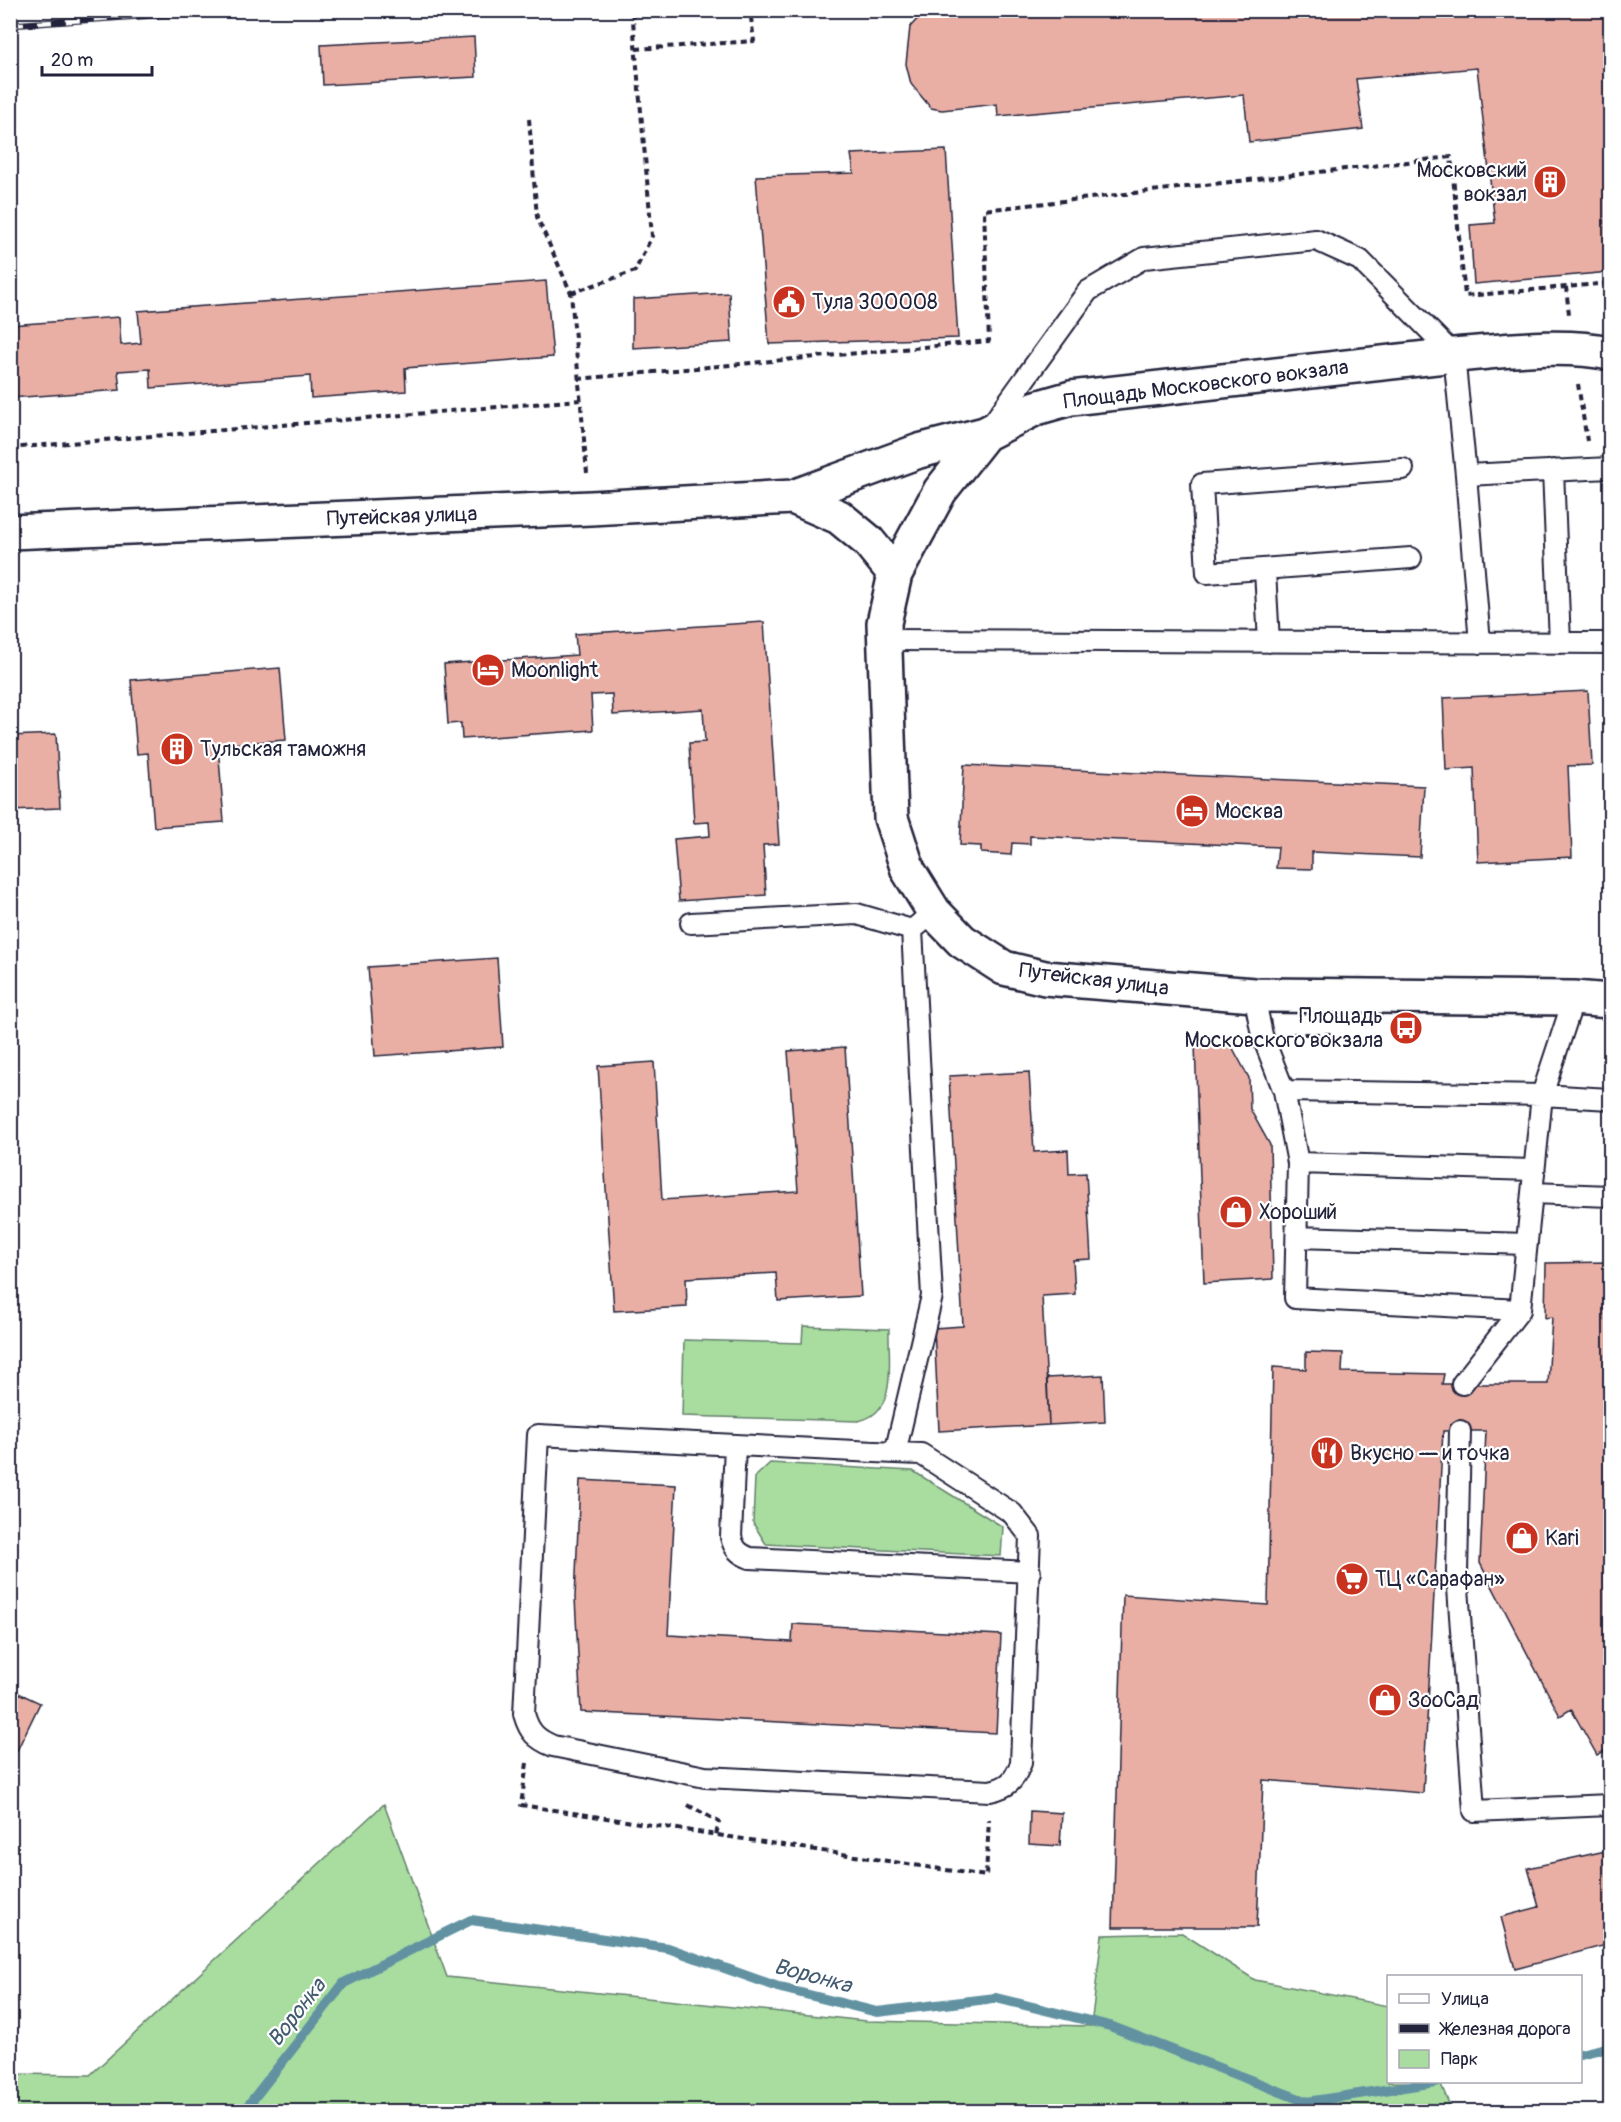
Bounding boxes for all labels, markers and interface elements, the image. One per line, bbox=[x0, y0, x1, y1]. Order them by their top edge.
scale bar bbox=[42, 39, 152, 77]
text: 20 m bbox=[51, 49, 93, 72]
place label: Московский вокзал bbox=[1417, 157, 1527, 208]
building icon: Московский вокзал bbox=[1532, 164, 1568, 200]
public building icon: Тула 300008 bbox=[771, 284, 807, 320]
place label: Тула 300008 bbox=[812, 289, 938, 316]
street label: Площадь Московского вокзала bbox=[1062, 354, 1350, 415]
street label: Путейская улица bbox=[326, 500, 478, 533]
hotel icon: Moonlight bbox=[470, 652, 506, 688]
place label: Moonlight bbox=[511, 657, 599, 684]
building icon: Тульская таможня bbox=[159, 731, 195, 767]
place label: Тульская таможня bbox=[200, 736, 366, 763]
hotel icon: Москва bbox=[1174, 793, 1210, 829]
place label: Москва bbox=[1215, 798, 1283, 825]
street label: Путейская улица bbox=[1018, 957, 1170, 1002]
place label: Площадь Московского вокзала bbox=[1185, 1003, 1383, 1054]
bus stop icon: Площадь Московского вокзала bbox=[1388, 1010, 1424, 1046]
shop icon: Хороший bbox=[1218, 1194, 1254, 1230]
place label: Хороший bbox=[1259, 1199, 1337, 1226]
restaurant icon: Вкусно — и точка bbox=[1309, 1435, 1345, 1471]
place label: Вкусно — и точка bbox=[1350, 1440, 1510, 1467]
shop icon: Kari bbox=[1504, 1520, 1540, 1556]
place label: Kari bbox=[1545, 1525, 1579, 1552]
supermarket icon: ТЦ «Сарафан» bbox=[1334, 1561, 1370, 1597]
place label: ТЦ «Сарафан» bbox=[1375, 1566, 1505, 1593]
shop icon: ЗооСад bbox=[1367, 1682, 1403, 1718]
place label: ЗооСад bbox=[1408, 1687, 1479, 1714]
water label: Воронка bbox=[771, 1952, 856, 2000]
water label: Воронка bbox=[261, 1971, 333, 2052]
legend bbox=[1387, 1975, 1582, 2083]
text: Улица bbox=[1441, 1988, 1489, 2011]
text: Железная дорога bbox=[1438, 2018, 1571, 2041]
text: Парк bbox=[1441, 2048, 1478, 2071]

